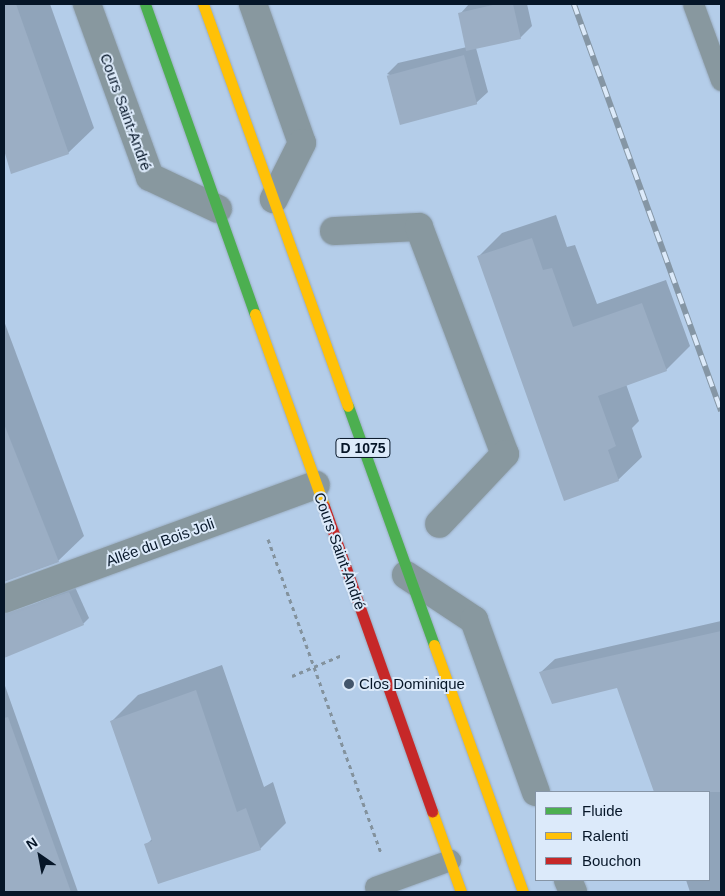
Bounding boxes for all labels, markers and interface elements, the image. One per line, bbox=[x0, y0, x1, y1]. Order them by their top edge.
street label: Cours Saint-André bbox=[96, 51, 156, 173]
road number: D 1075 bbox=[334, 436, 392, 459]
street label: Cours Saint-André bbox=[310, 490, 370, 612]
street label: Allée du Bois Joli bbox=[103, 514, 217, 570]
place label: Clos Dominique bbox=[359, 675, 465, 693]
marker: Clos Dominique bbox=[343, 678, 355, 690]
legend bbox=[535, 791, 710, 881]
text: Fluide bbox=[582, 802, 623, 819]
text: Ralenti bbox=[582, 827, 629, 844]
north arrow bbox=[15, 831, 65, 881]
text: N bbox=[23, 834, 40, 853]
text: Bouchon bbox=[582, 852, 641, 869]

